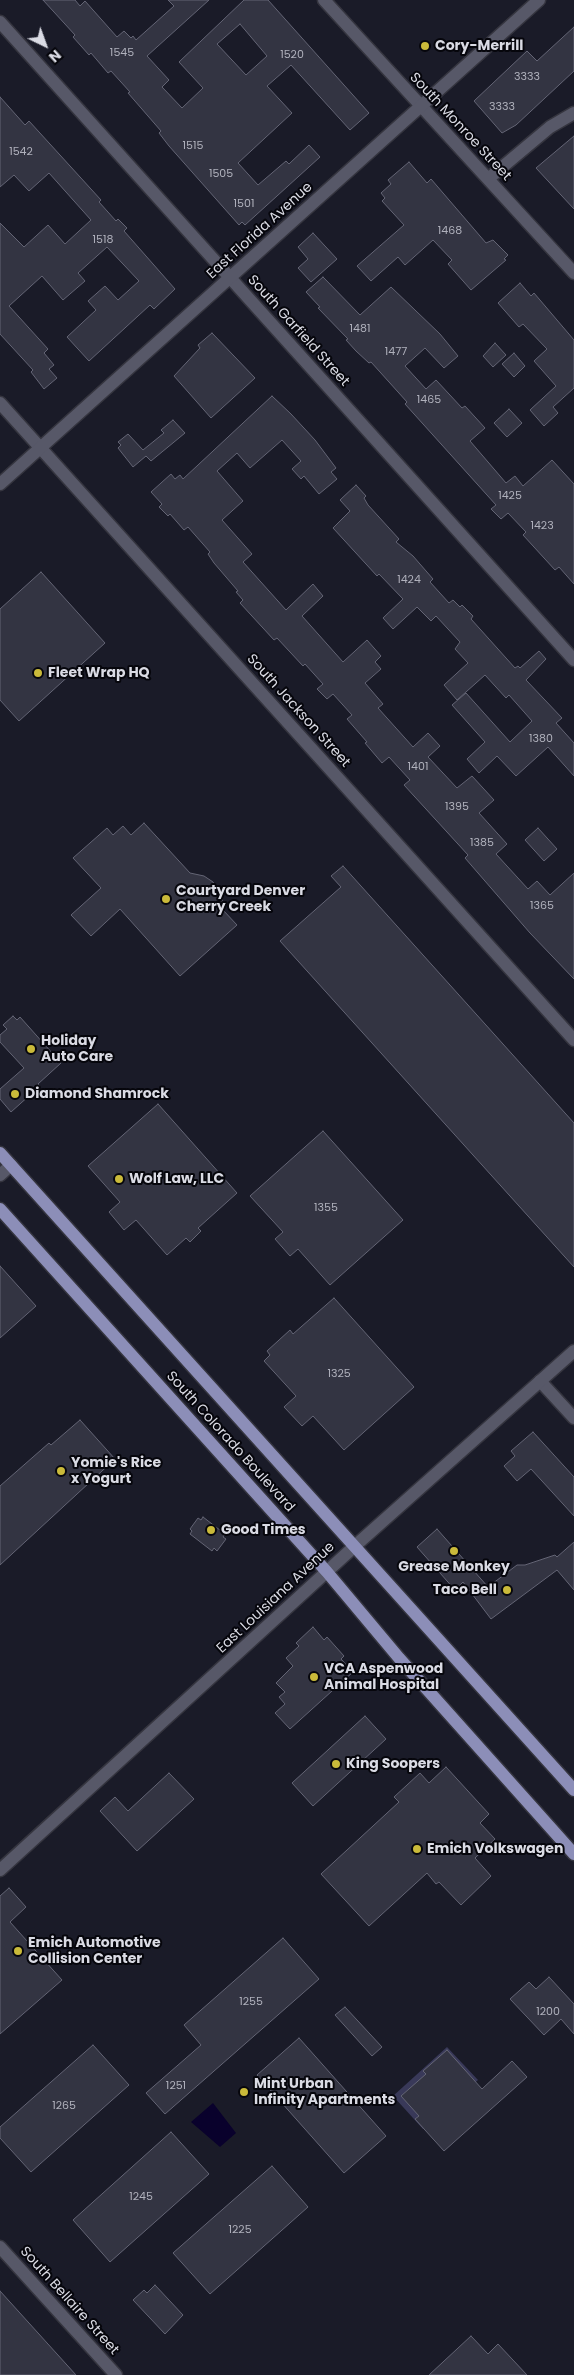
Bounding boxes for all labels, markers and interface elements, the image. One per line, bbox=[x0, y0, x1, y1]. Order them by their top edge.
north arrow bbox=[20, 20, 70, 70]
place label: Cory-Merrill bbox=[435, 38, 523, 54]
marker: Cory-Merrill bbox=[419, 40, 431, 52]
text: N bbox=[44, 45, 66, 67]
house number: 1545 bbox=[110, 46, 134, 60]
house number: 1520 bbox=[280, 48, 304, 62]
street label: South Monroe Street bbox=[406, 70, 514, 184]
house number: 3333 bbox=[514, 70, 540, 84]
house number: 3333 bbox=[489, 100, 515, 114]
house number: 1515 bbox=[183, 139, 203, 153]
house number: 1542 bbox=[9, 145, 33, 159]
house number: 1505 bbox=[209, 167, 233, 181]
street label: East Florida Avenue bbox=[204, 179, 316, 283]
house number: 1501 bbox=[234, 197, 254, 211]
house number: 1468 bbox=[438, 224, 462, 238]
house number: 1518 bbox=[93, 233, 113, 247]
street label: South Garfield Street bbox=[244, 272, 352, 390]
house number: 1481 bbox=[350, 322, 370, 336]
house number: 1477 bbox=[385, 345, 407, 359]
house number: 1465 bbox=[417, 393, 441, 407]
house number: 1425 bbox=[498, 489, 522, 503]
house number: 1423 bbox=[530, 519, 554, 533]
house number: 1424 bbox=[397, 573, 421, 587]
street label: South Jackson Street bbox=[243, 651, 353, 771]
place label: Fleet Wrap HQ bbox=[48, 665, 150, 681]
marker: Fleet Wrap HQ bbox=[32, 667, 44, 679]
house number: 1380 bbox=[529, 732, 553, 746]
house number: 1401 bbox=[408, 760, 428, 774]
house number: 1395 bbox=[445, 800, 469, 814]
house number: 1385 bbox=[470, 836, 494, 850]
place label: Courtyard Denver Cherry Creek bbox=[176, 883, 305, 916]
marker: Courtyard Denver Cherry Creek bbox=[160, 893, 172, 905]
house number: 1365 bbox=[530, 899, 554, 913]
place label: Holiday Auto Care bbox=[41, 1033, 113, 1066]
marker: Holiday Auto Care bbox=[25, 1043, 37, 1055]
place label: Diamond Shamrock bbox=[25, 1086, 169, 1102]
marker: Diamond Shamrock bbox=[9, 1088, 21, 1100]
place label: Wolf Law, LLC bbox=[129, 1171, 224, 1187]
marker: Wolf Law, LLC bbox=[113, 1173, 125, 1185]
house number: 1355 bbox=[314, 1201, 338, 1215]
house number: 1325 bbox=[327, 1367, 351, 1381]
street label: South Colorado Boulevard bbox=[162, 1368, 298, 1516]
place label: Yomie's Rice x Yogurt bbox=[71, 1455, 161, 1488]
marker: Yomie's Rice x Yogurt bbox=[55, 1465, 67, 1477]
place label: Good Times bbox=[221, 1522, 306, 1538]
marker: Good Times bbox=[205, 1524, 217, 1536]
street label: East Louisiana Avenue bbox=[214, 1539, 338, 1657]
marker: Grease Monkey bbox=[448, 1545, 460, 1557]
place label: Grease Monkey bbox=[398, 1559, 510, 1575]
place label: Taco Bell bbox=[433, 1582, 497, 1598]
marker: Taco Bell bbox=[501, 1584, 513, 1596]
place label: VCA Aspenwood Animal Hospital bbox=[324, 1661, 443, 1694]
marker: VCA Aspenwood Animal Hospital bbox=[308, 1671, 320, 1683]
place label: King Soopers bbox=[346, 1756, 440, 1772]
marker: King Soopers bbox=[330, 1758, 342, 1770]
place label: Emich Volkswagen bbox=[427, 1841, 563, 1857]
marker: Emich Volkswagen bbox=[411, 1843, 423, 1855]
place label: Emich Automotive Collision Center bbox=[28, 1935, 161, 1968]
marker: Emich Automotive Collision Center bbox=[12, 1945, 24, 1957]
house number: 1255 bbox=[239, 1995, 263, 2009]
house number: 1200 bbox=[536, 2005, 560, 2019]
place label: Mint Urban Infinity Apartments bbox=[254, 2076, 395, 2108]
house number: 1251 bbox=[166, 2079, 186, 2093]
marker: Mint Urban Infinity Apartments bbox=[238, 2086, 250, 2098]
house number: 1265 bbox=[52, 2099, 76, 2113]
house number: 1245 bbox=[129, 2190, 153, 2204]
house number: 1225 bbox=[228, 2223, 252, 2237]
street label: South Bellaire Street bbox=[16, 2243, 122, 2359]

